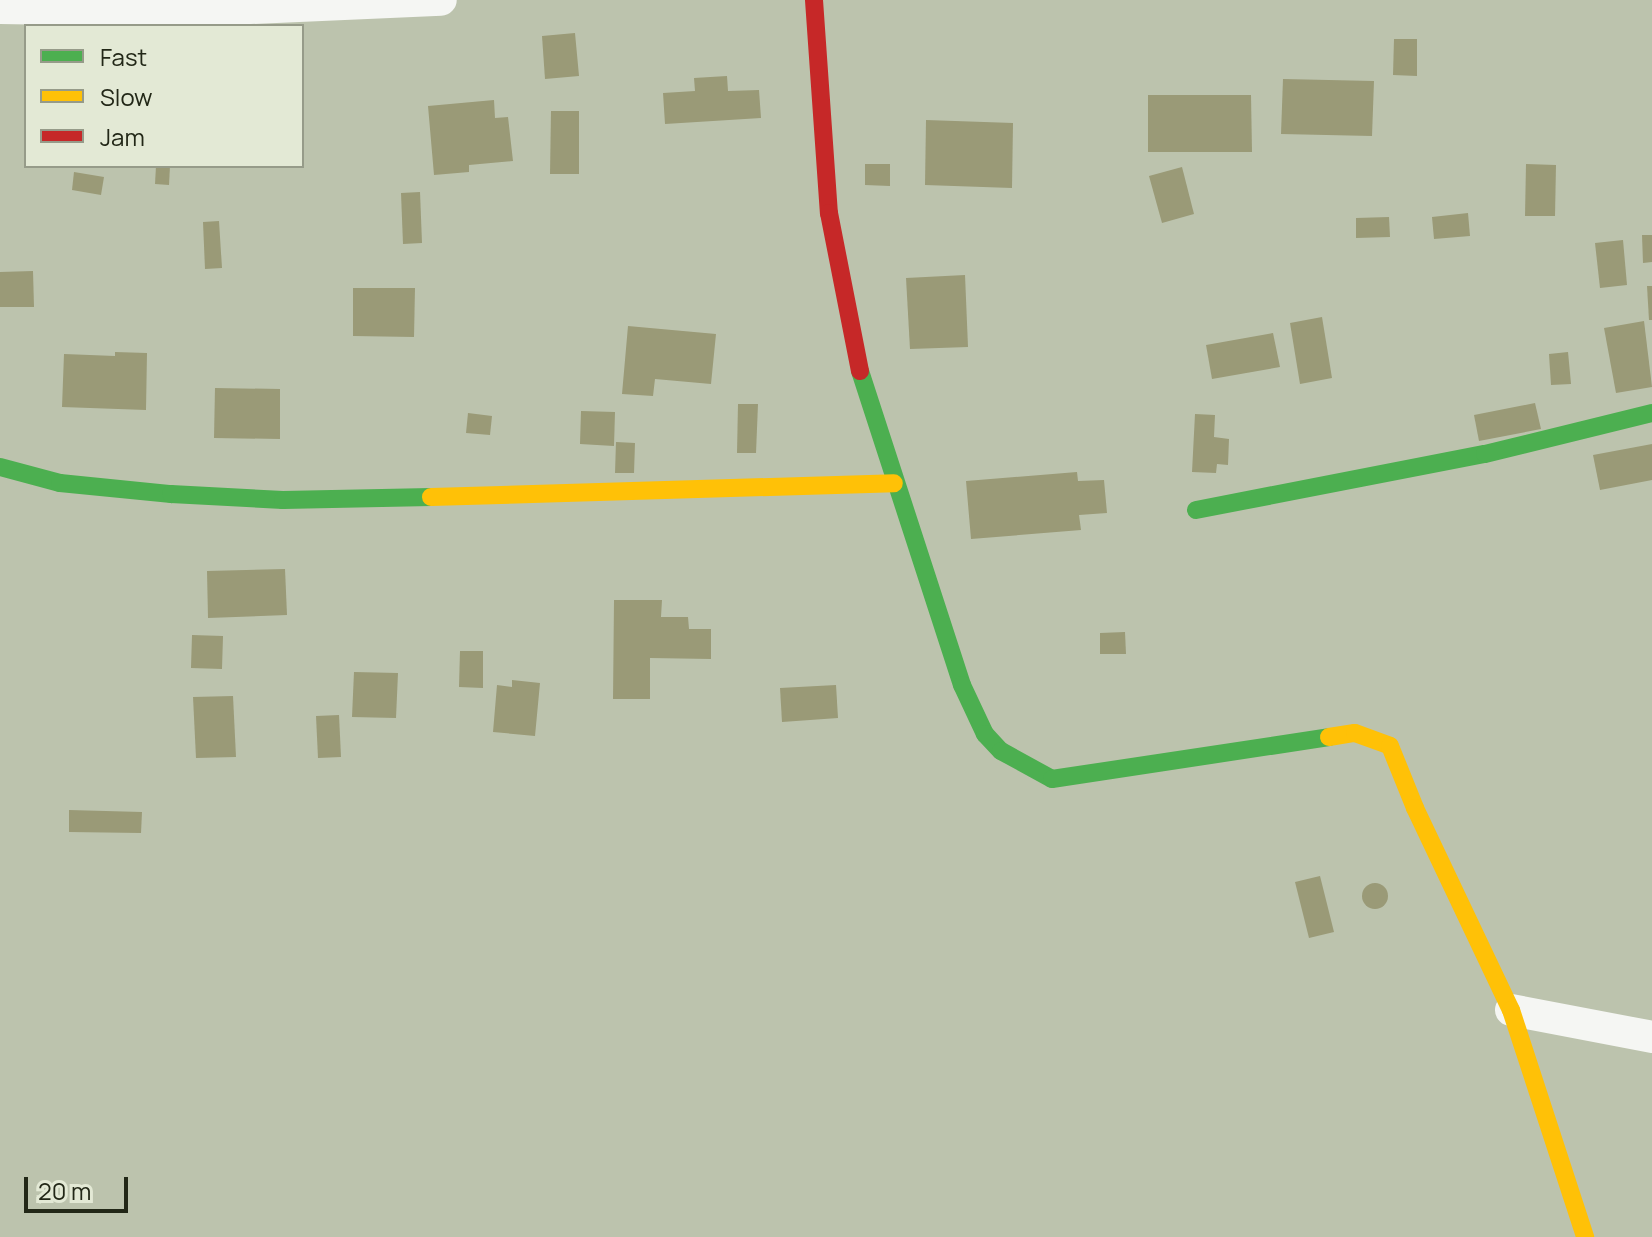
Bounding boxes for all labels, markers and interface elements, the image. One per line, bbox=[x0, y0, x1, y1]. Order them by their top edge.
legend bbox=[24, 24, 304, 168]
text: Fast bbox=[100, 40, 147, 73]
text: Slow bbox=[100, 80, 153, 113]
text: Jam bbox=[100, 120, 145, 153]
scale bar bbox=[28, 1161, 132, 1211]
text: 20 m bbox=[38, 1174, 91, 1207]

